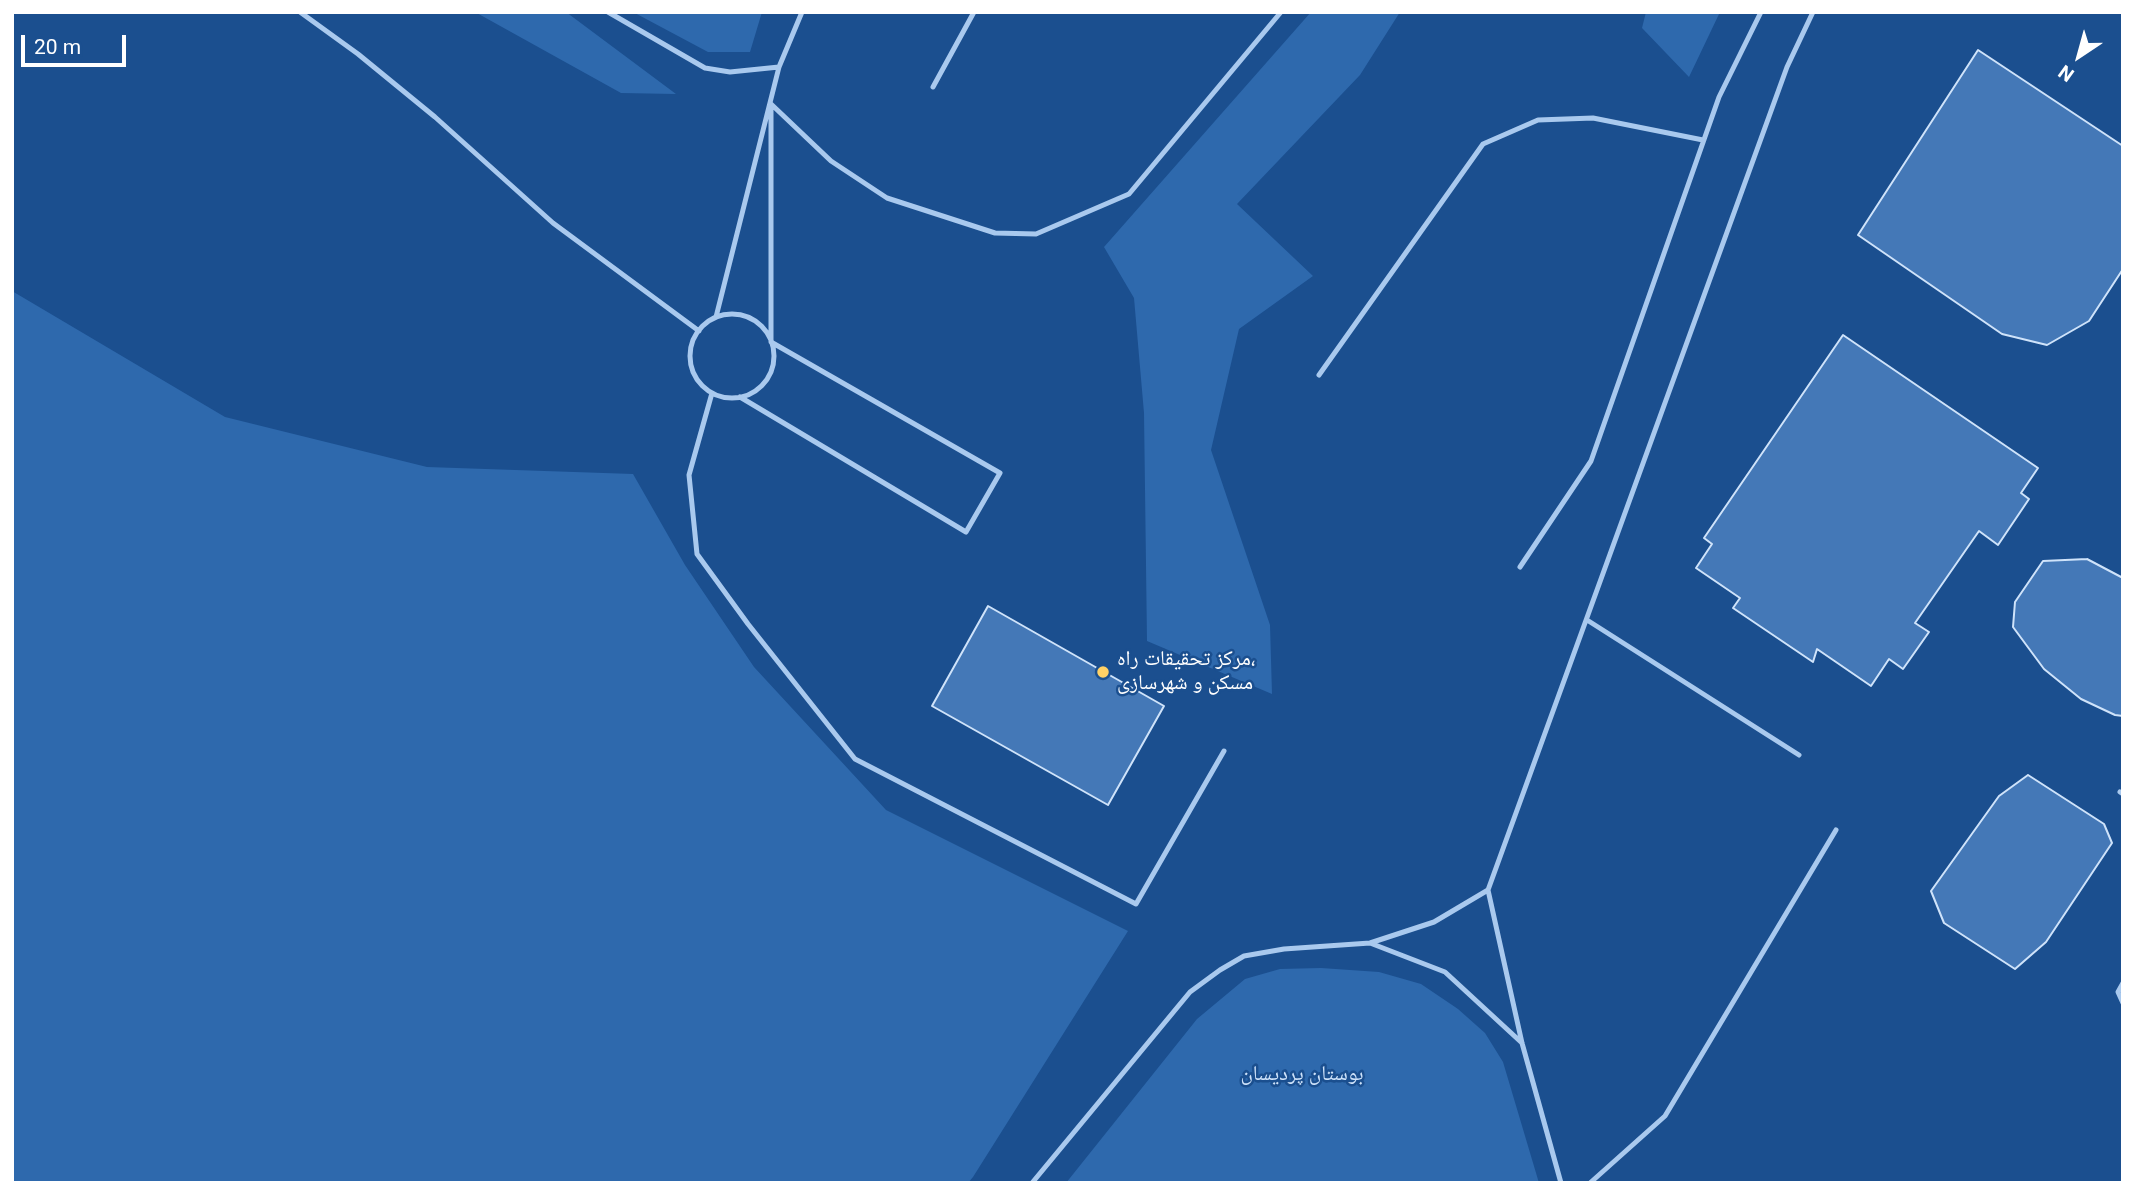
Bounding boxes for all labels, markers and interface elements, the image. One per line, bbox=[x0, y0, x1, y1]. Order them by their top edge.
scale bar bbox=[24, 21, 130, 65]
north arrow bbox=[2044, 21, 2114, 91]
text: 20 m bbox=[34, 35, 81, 59]
text: N bbox=[2054, 60, 2079, 87]
place label: مرکز تحقیقات راه، مسکن و شهرسازی bbox=[1117, 647, 1255, 697]
marker: مرکز تحقیقات راه، مسکن و شهرسازی bbox=[1095, 664, 1111, 680]
park label: بوستان پردیسان bbox=[1241, 1062, 1363, 1088]

